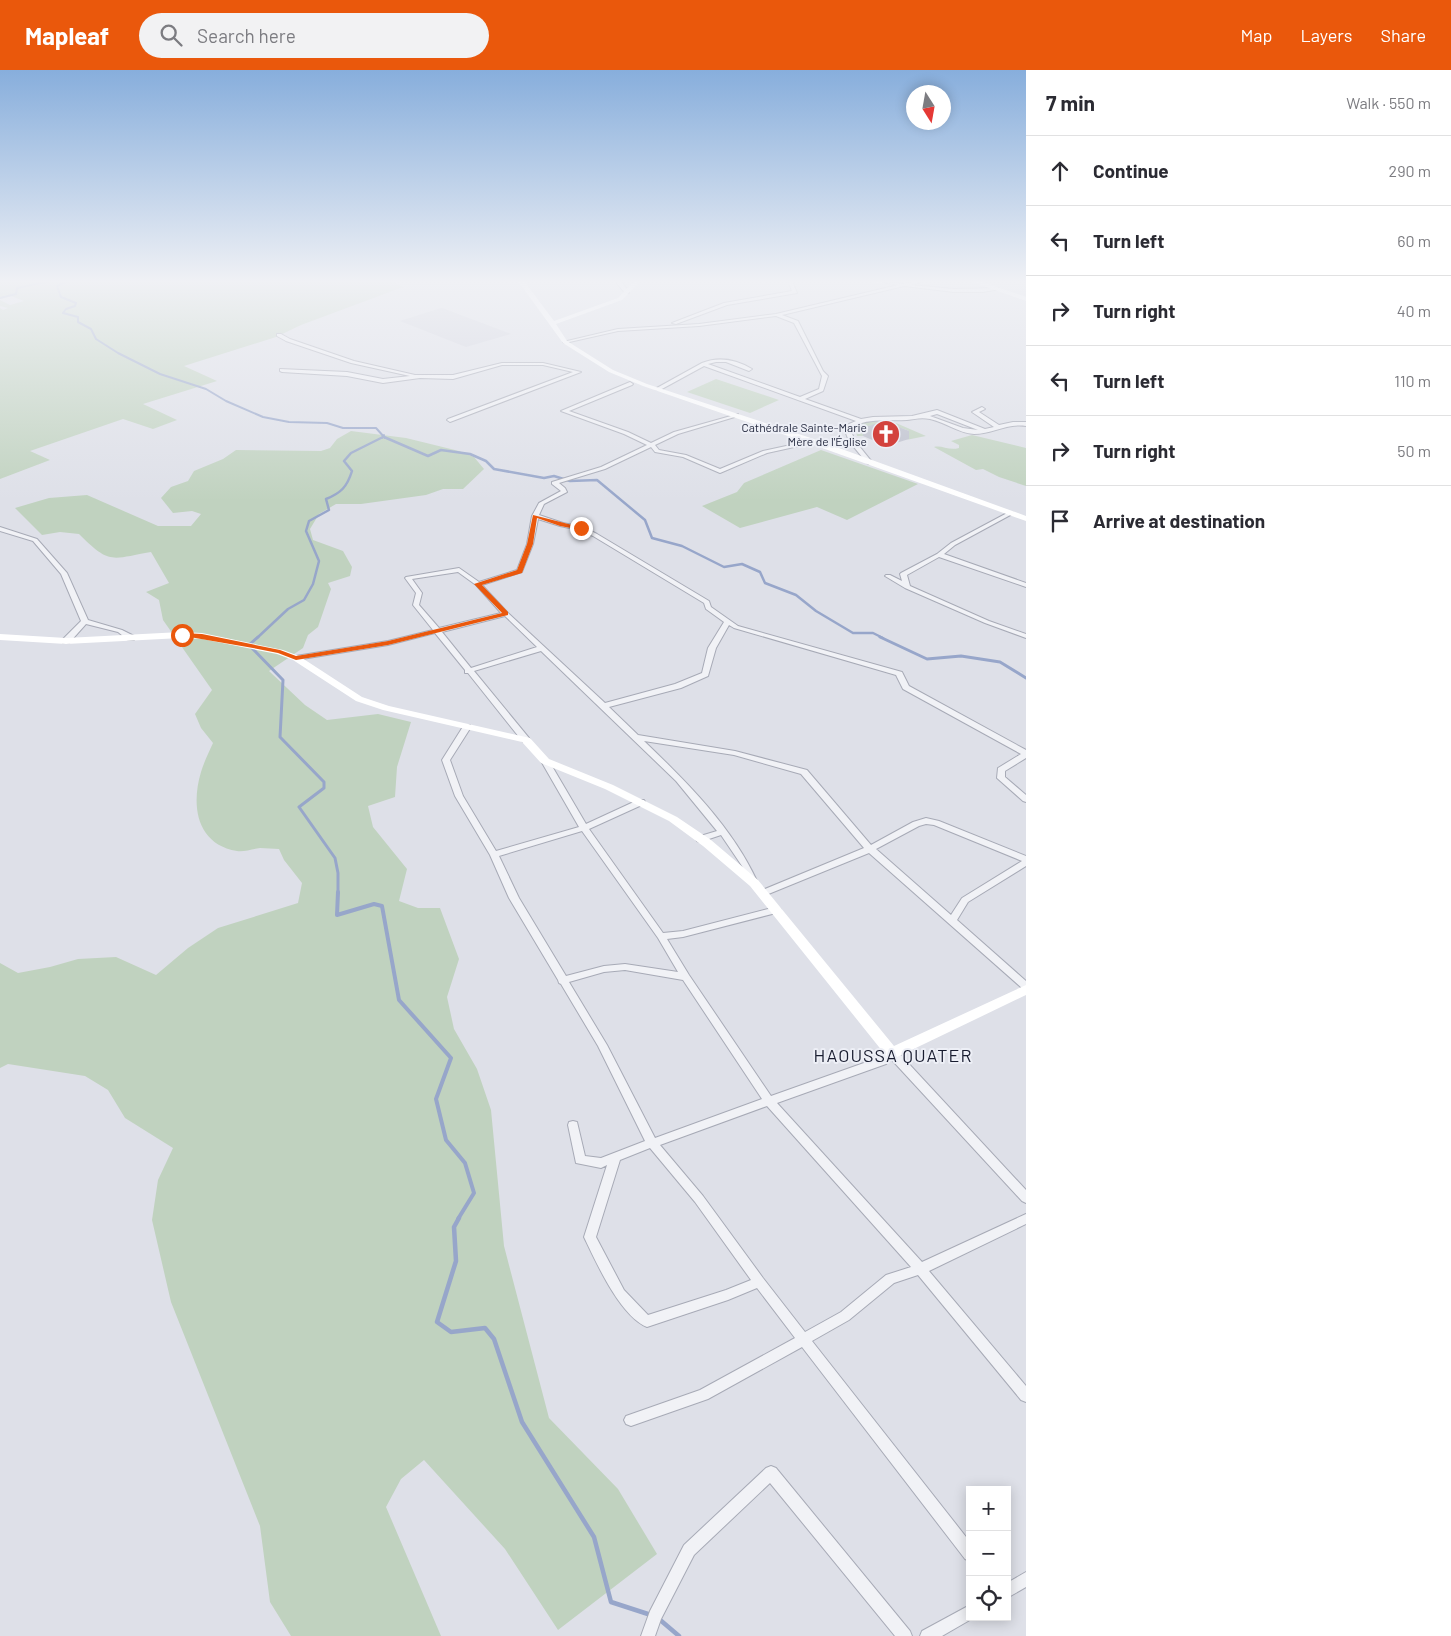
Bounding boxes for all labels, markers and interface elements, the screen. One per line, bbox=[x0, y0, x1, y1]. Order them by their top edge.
search box bbox=[139, 13, 489, 58]
text: Mapleaf bbox=[25, 21, 109, 50]
icon: search bbox=[157, 21, 185, 49]
text: Search here bbox=[197, 24, 296, 47]
text: Map bbox=[1240, 24, 1272, 46]
text: Layers bbox=[1300, 24, 1353, 46]
text: Share bbox=[1381, 24, 1426, 46]
north arrow bbox=[906, 85, 951, 130]
text: 7 min bbox=[1046, 90, 1095, 115]
text: Walk · 550 m bbox=[1346, 93, 1431, 112]
icon: ahead bbox=[1046, 157, 1074, 185]
text: Continue bbox=[1093, 159, 1169, 182]
text: 290 m bbox=[1389, 161, 1431, 180]
icon: left bbox=[1046, 227, 1074, 255]
text: Turn left bbox=[1093, 229, 1164, 252]
text: 60 m bbox=[1397, 231, 1431, 250]
icon: right bbox=[1046, 297, 1074, 325]
text: Turn right bbox=[1093, 299, 1175, 322]
text: 40 m bbox=[1397, 301, 1431, 320]
icon: left bbox=[1046, 367, 1074, 395]
text: Turn left bbox=[1093, 369, 1164, 392]
text: 110 m bbox=[1394, 371, 1431, 390]
church icon: Cathédrale Sainte-Marie Mère de l'Église bbox=[871, 419, 901, 449]
place label: Cathédrale Sainte-Marie Mère de l'Église bbox=[741, 420, 867, 448]
icon: right bbox=[1046, 437, 1074, 465]
text: Turn right bbox=[1093, 439, 1175, 462]
text: 50 m bbox=[1397, 441, 1431, 460]
icon: arrive bbox=[1046, 507, 1074, 535]
text: Arrive at destination bbox=[1093, 509, 1265, 532]
route end bbox=[570, 517, 593, 540]
route start bbox=[171, 624, 194, 647]
district label: HAOUSSA QUATER bbox=[814, 1044, 972, 1066]
map controls bbox=[966, 1486, 1011, 1621]
button: + bbox=[966, 1486, 1011, 1531]
button: − bbox=[966, 1531, 1011, 1576]
button: locate bbox=[966, 1576, 1011, 1621]

